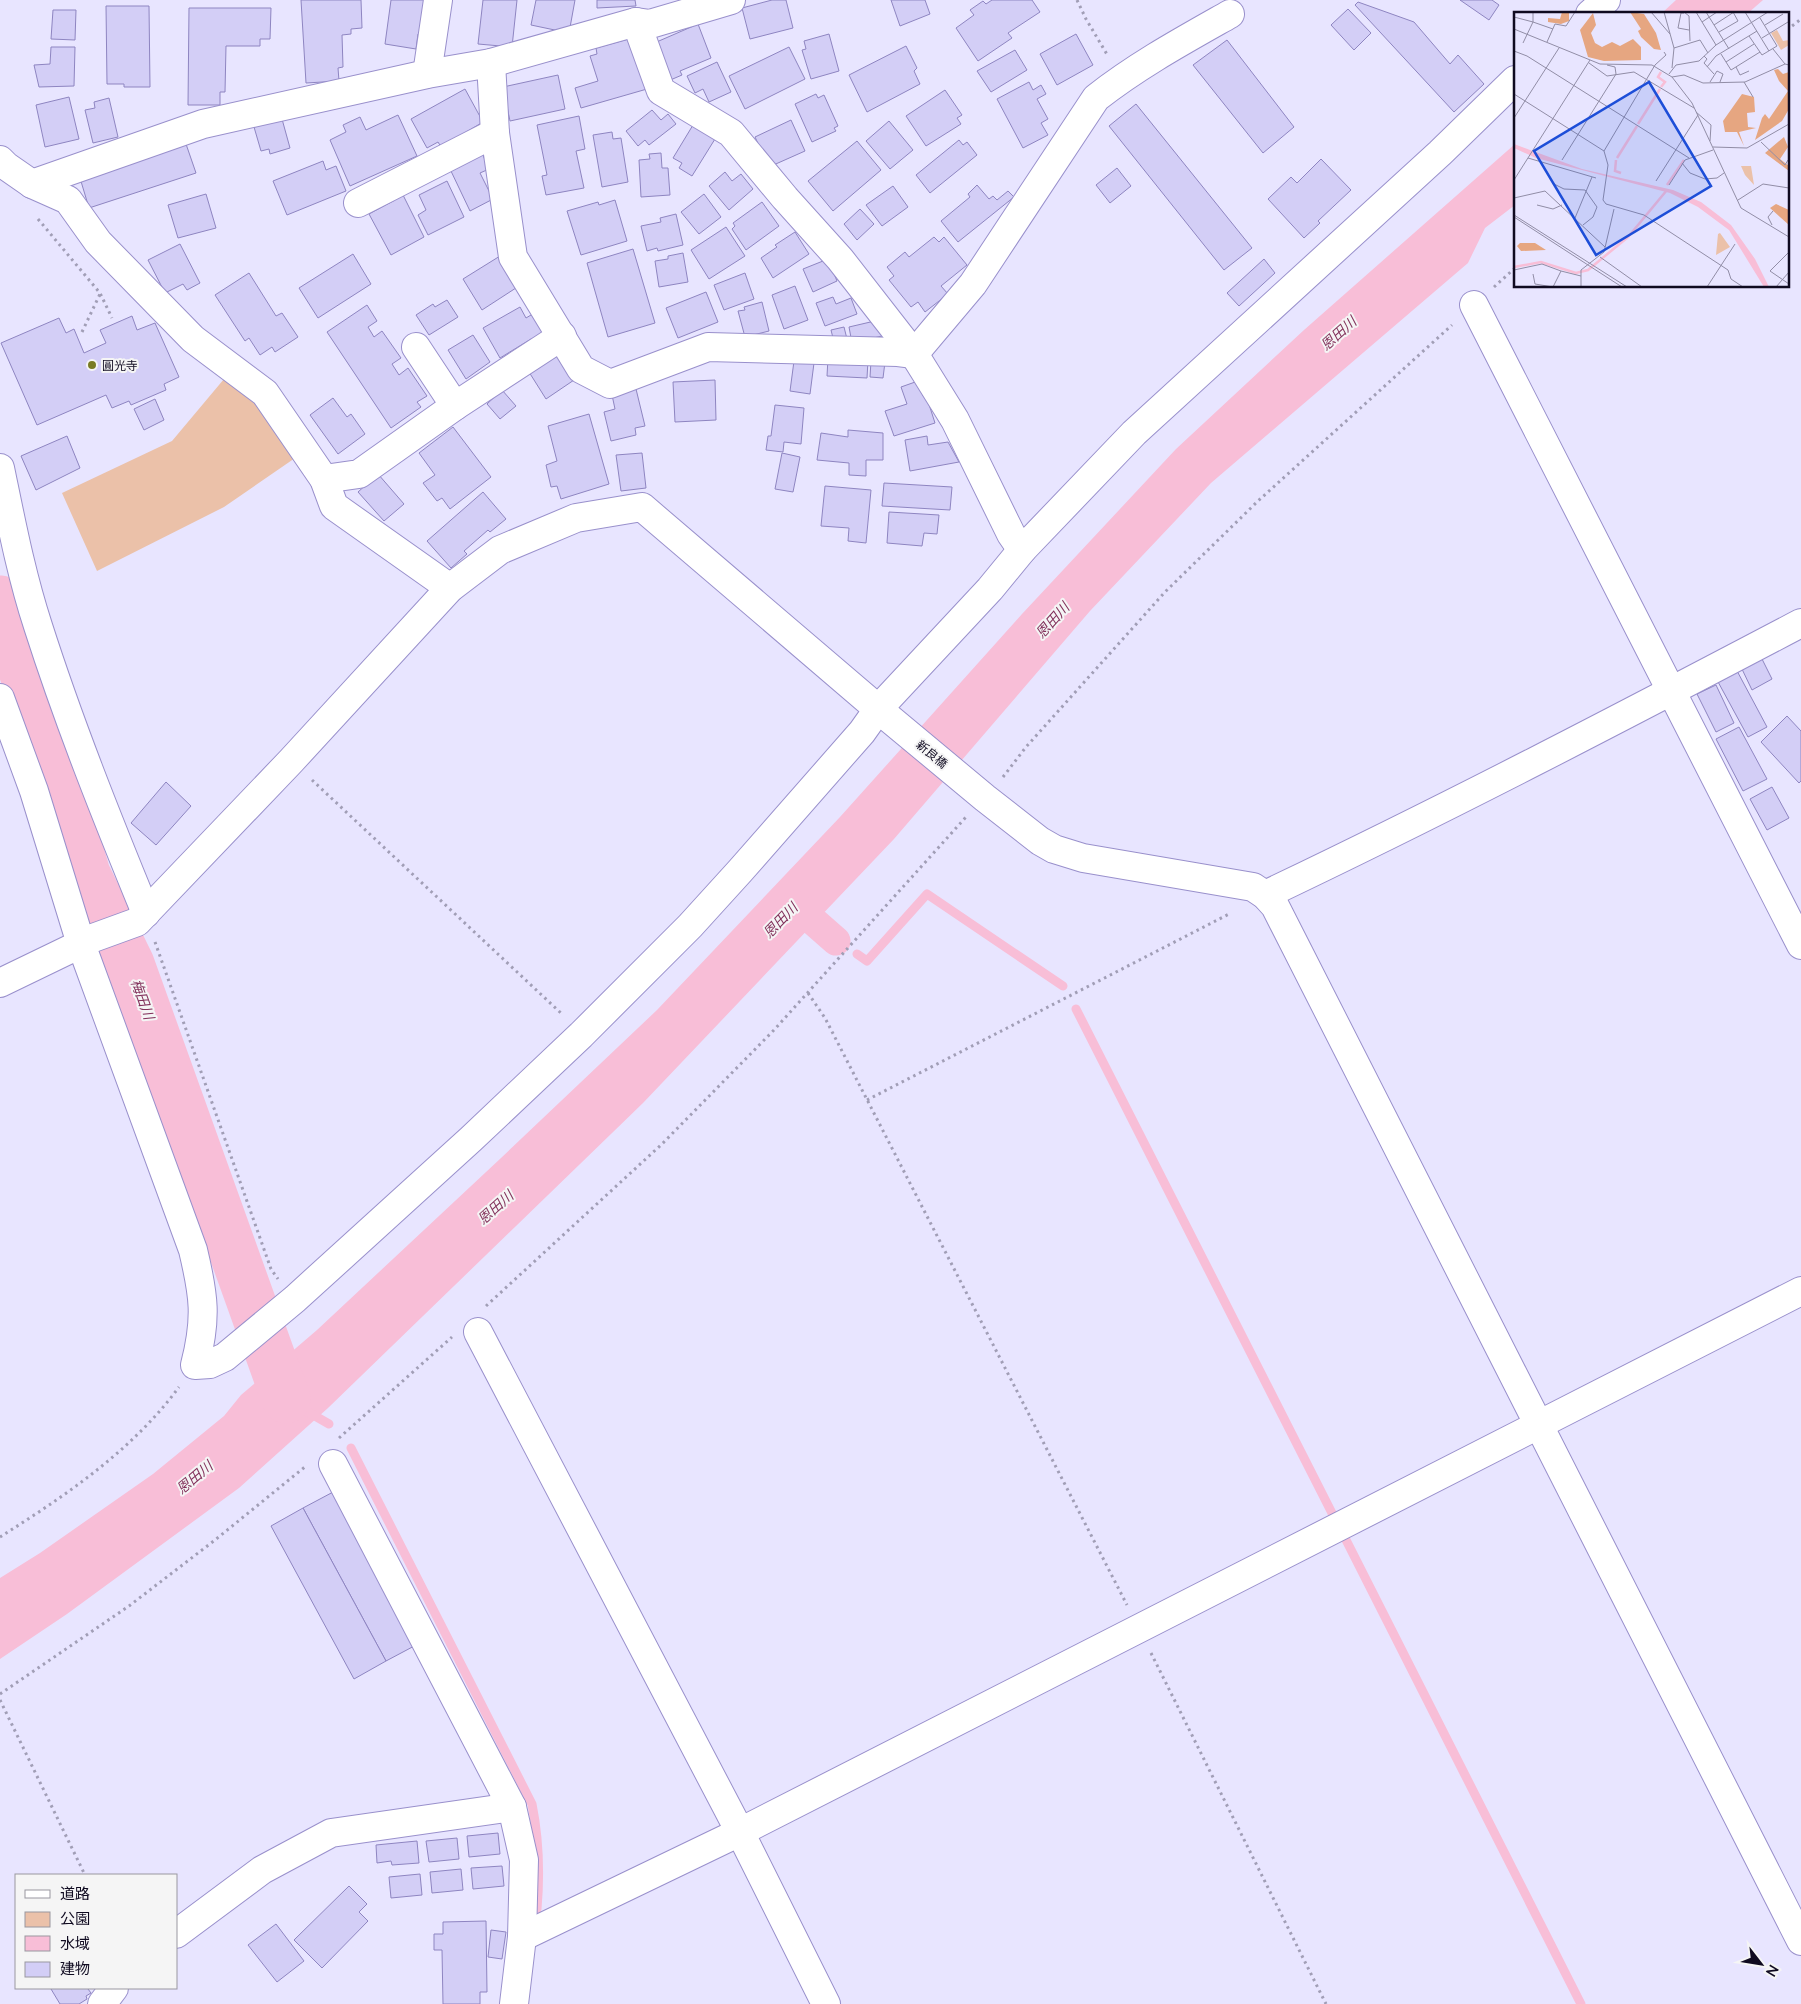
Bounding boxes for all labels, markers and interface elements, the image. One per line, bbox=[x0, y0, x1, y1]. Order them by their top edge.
inset map bbox=[1514, 12, 1788, 288]
water label: 恩田川 bbox=[1317, 311, 1361, 353]
place label: 圓光寺 bbox=[102, 358, 138, 373]
marker: 圓光寺 bbox=[86, 359, 98, 371]
water label: 恩田川 bbox=[1032, 597, 1074, 641]
street label: 新良橋 bbox=[913, 737, 951, 771]
water label: 恩田川 bbox=[759, 898, 802, 941]
water label: 梅田川 bbox=[128, 976, 159, 1024]
water label: 恩田川 bbox=[474, 1185, 518, 1227]
water label: 恩田川 bbox=[172, 1456, 217, 1497]
legend bbox=[15, 1874, 178, 1989]
text: 道路 bbox=[60, 1884, 90, 1902]
text: 公園 bbox=[60, 1909, 90, 1927]
text: 水域 bbox=[60, 1934, 90, 1952]
north arrow bbox=[1736, 1939, 1786, 1989]
text: 建物 bbox=[60, 1959, 90, 1977]
text: N bbox=[1763, 1962, 1783, 1980]

